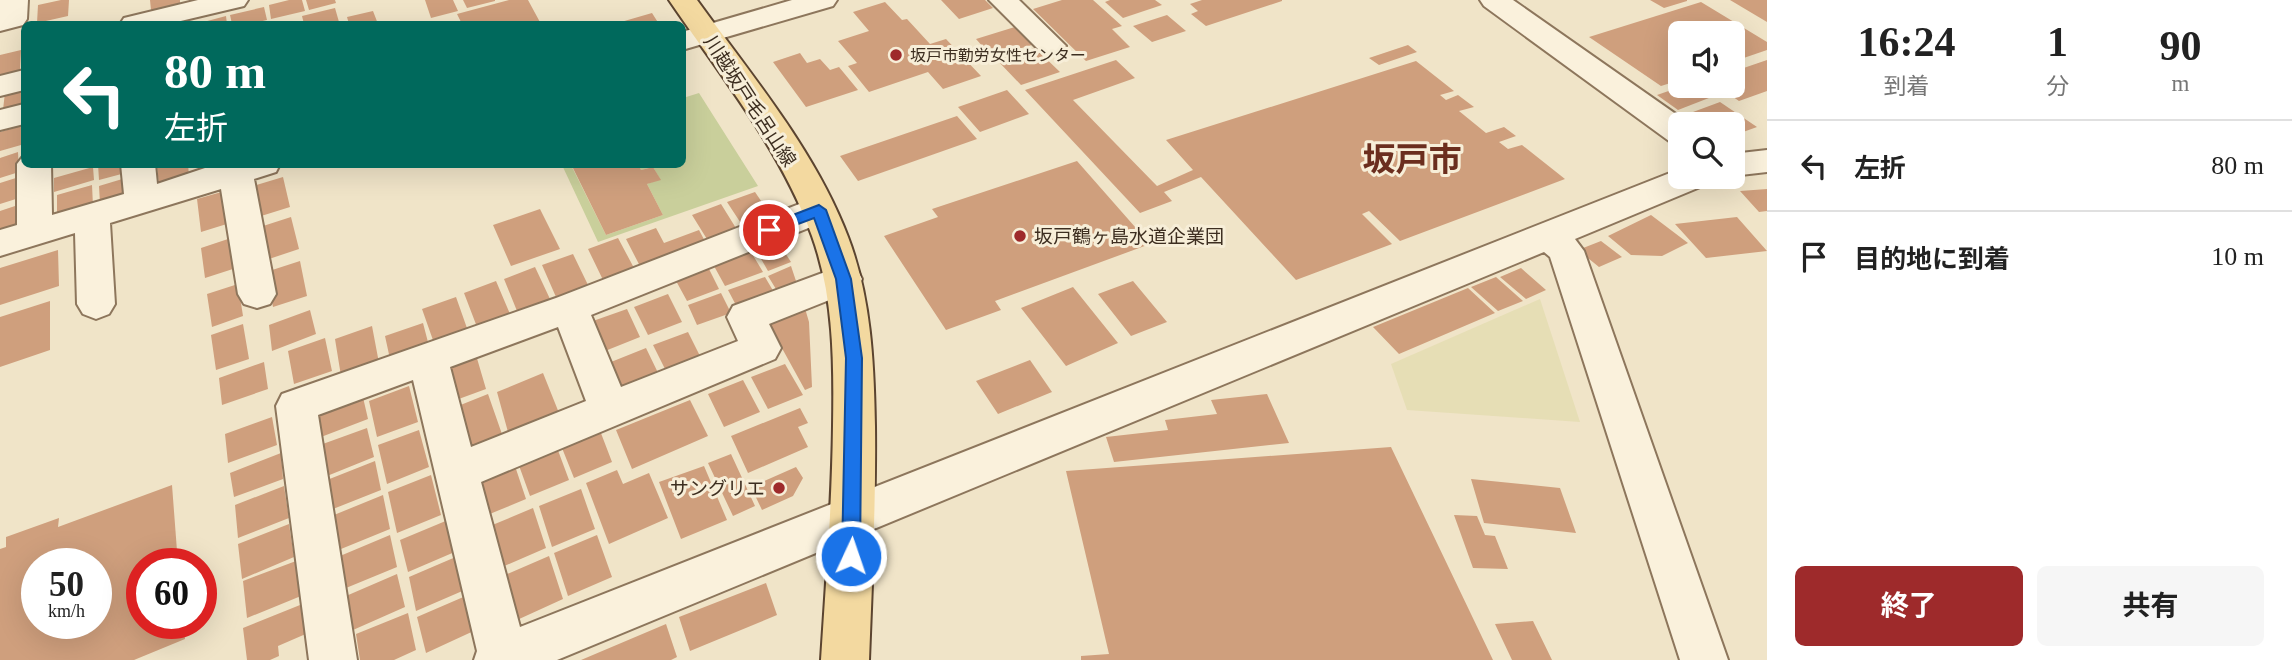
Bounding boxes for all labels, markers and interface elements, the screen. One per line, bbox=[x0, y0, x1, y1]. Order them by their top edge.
text: 16:24 bbox=[1858, 19, 1956, 65]
text: 1 bbox=[2047, 19, 2068, 65]
map controls bbox=[1668, 21, 1745, 189]
button: sound bbox=[1668, 21, 1745, 98]
text: 90 bbox=[2160, 23, 2202, 69]
street label: 川越坂戸毛呂山線 bbox=[700, 32, 800, 170]
text: 80 m bbox=[164, 44, 266, 99]
marker: 坂戸市勤労女性センター bbox=[888, 47, 904, 63]
place label: 坂戸市勤労女性センター bbox=[910, 47, 1086, 64]
icon: left bbox=[49, 49, 140, 140]
text: m bbox=[2172, 71, 2189, 96]
text: 到着 bbox=[1884, 74, 1930, 99]
text: 分 bbox=[2046, 74, 2069, 99]
text: 左折 bbox=[164, 110, 228, 146]
button: search bbox=[1668, 112, 1745, 189]
district label: 坂戸市 bbox=[1363, 142, 1462, 178]
icon: left bbox=[1795, 147, 1833, 185]
text: 80 m bbox=[2211, 151, 2264, 180]
text: 左折 bbox=[1854, 154, 1906, 183]
pin bbox=[739, 200, 799, 260]
icon: arrive bbox=[750, 211, 788, 249]
place label: 坂戸鶴ヶ島水道企業団 bbox=[1034, 226, 1224, 247]
marker: 坂戸鶴ヶ島水道企業団 bbox=[1012, 228, 1028, 244]
icon: arrive bbox=[1795, 238, 1833, 276]
text: 10 m bbox=[2211, 242, 2264, 271]
text: 目的地に到着 bbox=[1854, 245, 2010, 274]
place label: サングリエ bbox=[670, 478, 765, 499]
marker: サングリエ bbox=[771, 480, 787, 496]
position arrow bbox=[814, 519, 888, 593]
speed limit sign: 60 bbox=[126, 548, 217, 639]
text: 50 bbox=[49, 565, 84, 604]
button: 終了 bbox=[1795, 566, 2023, 646]
button: 共有 bbox=[2037, 566, 2264, 646]
text: km/h bbox=[48, 601, 85, 621]

